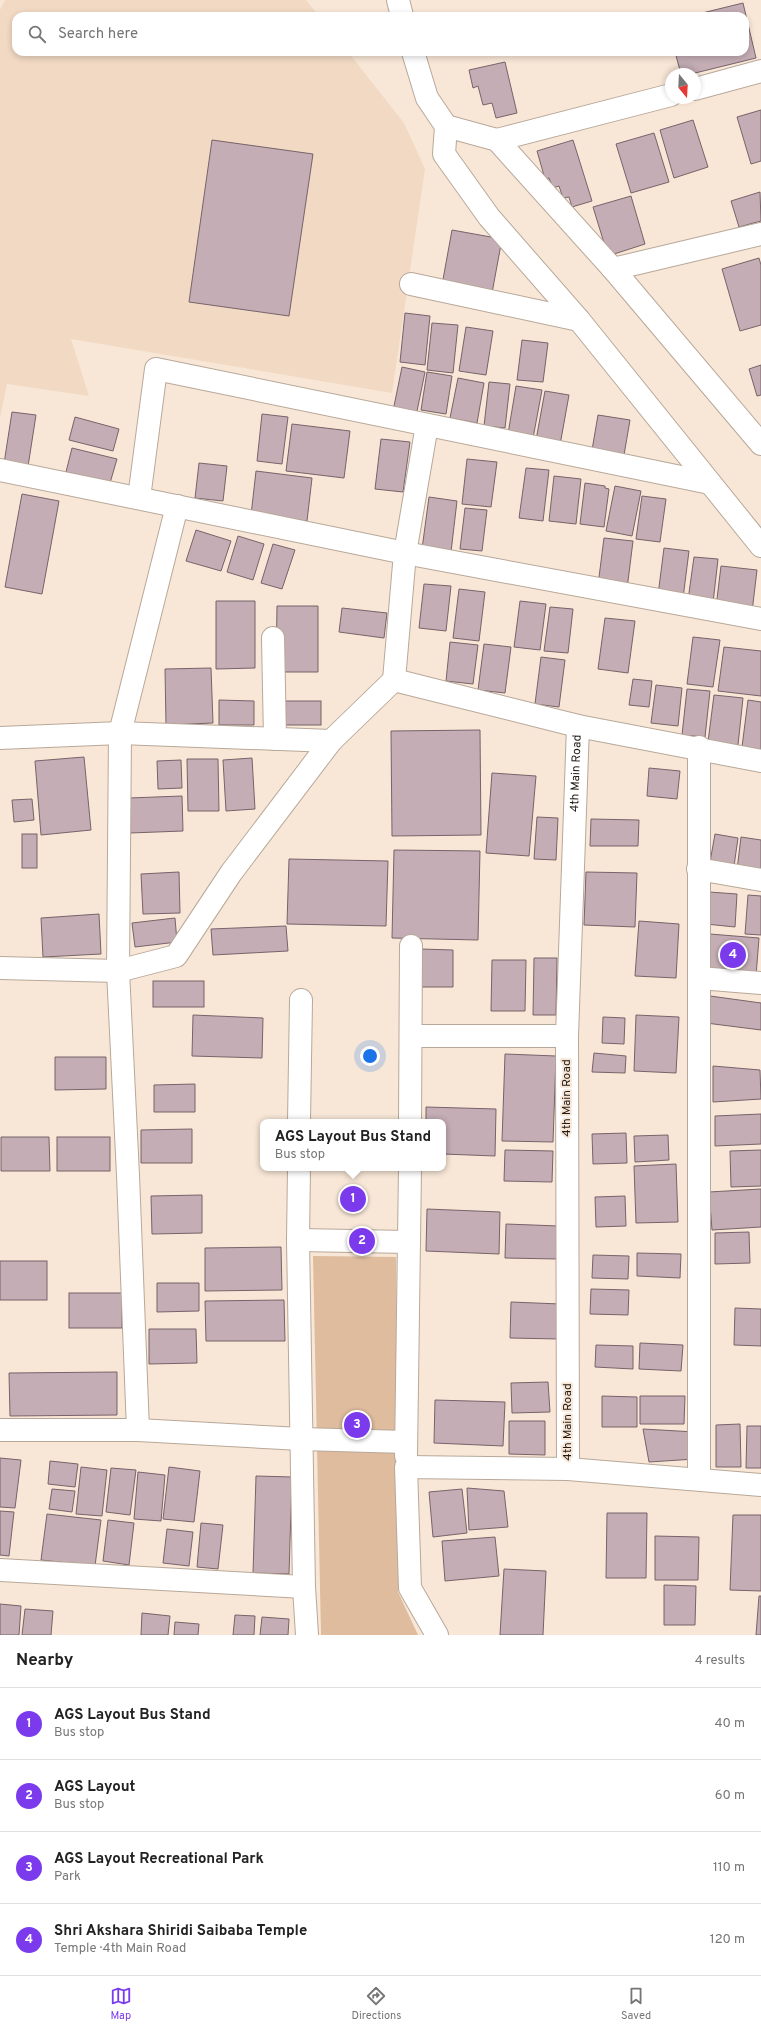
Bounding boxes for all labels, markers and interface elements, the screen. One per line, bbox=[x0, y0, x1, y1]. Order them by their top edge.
search box bbox=[12, 12, 749, 56]
icon: search bbox=[26, 23, 48, 45]
text: Search here bbox=[58, 25, 138, 44]
north arrow bbox=[665, 68, 701, 104]
street label: 4th Main Road bbox=[567, 734, 586, 812]
pin: 4 bbox=[720, 940, 746, 970]
your location bbox=[360, 1046, 380, 1066]
street label: 4th Main Road bbox=[559, 1059, 575, 1137]
popup bbox=[260, 1119, 446, 1171]
text: AGS Layout Bus Stand bbox=[275, 1128, 431, 1147]
text: Bus stop bbox=[275, 1147, 325, 1163]
pin: 1 bbox=[340, 1184, 366, 1214]
pin: 2 bbox=[349, 1226, 375, 1256]
street label: 4th Main Road bbox=[560, 1383, 576, 1461]
pin: 3 bbox=[344, 1410, 370, 1440]
text: Nearby bbox=[16, 1650, 73, 1672]
text: 4 results bbox=[695, 1653, 745, 1669]
text: AGS Layout Bus Stand bbox=[54, 1706, 211, 1725]
text: 1 bbox=[26, 1716, 32, 1732]
text: 40 m bbox=[715, 1716, 745, 1732]
text: Bus stop bbox=[54, 1725, 104, 1741]
text: AGS Layout bbox=[54, 1778, 136, 1797]
text: 2 bbox=[25, 1788, 33, 1804]
text: 60 m bbox=[715, 1788, 745, 1804]
text: Bus stop bbox=[54, 1797, 104, 1813]
text: AGS Layout Recreational Park bbox=[54, 1850, 264, 1869]
text: 3 bbox=[25, 1860, 33, 1876]
text: 110 m bbox=[713, 1860, 745, 1876]
text: Park bbox=[54, 1869, 81, 1885]
text: Shri Akshara Shiridi Saibaba Temple bbox=[54, 1922, 307, 1941]
text: 4 bbox=[25, 1932, 33, 1948]
text: 120 m bbox=[710, 1932, 745, 1948]
text: Temple · 4th Main Road bbox=[54, 1941, 186, 1957]
tab: Map bbox=[110, 1985, 132, 2023]
tab: Directions bbox=[351, 1985, 401, 2023]
tab: Saved bbox=[621, 1985, 651, 2023]

